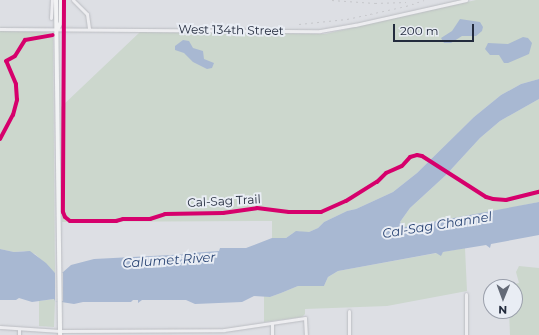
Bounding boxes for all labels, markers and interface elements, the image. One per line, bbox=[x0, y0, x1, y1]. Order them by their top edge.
scale bar bbox=[395, 16, 476, 42]
street label: West 134th Street bbox=[178, 22, 284, 38]
text: 200 m bbox=[400, 23, 439, 38]
street label: Cal-Sag Trail bbox=[187, 192, 261, 210]
water label: Cal-Sag Channel bbox=[381, 209, 493, 241]
water label: Calumet River bbox=[122, 249, 216, 271]
north arrow bbox=[483, 279, 523, 319]
text: N bbox=[498, 303, 507, 317]

